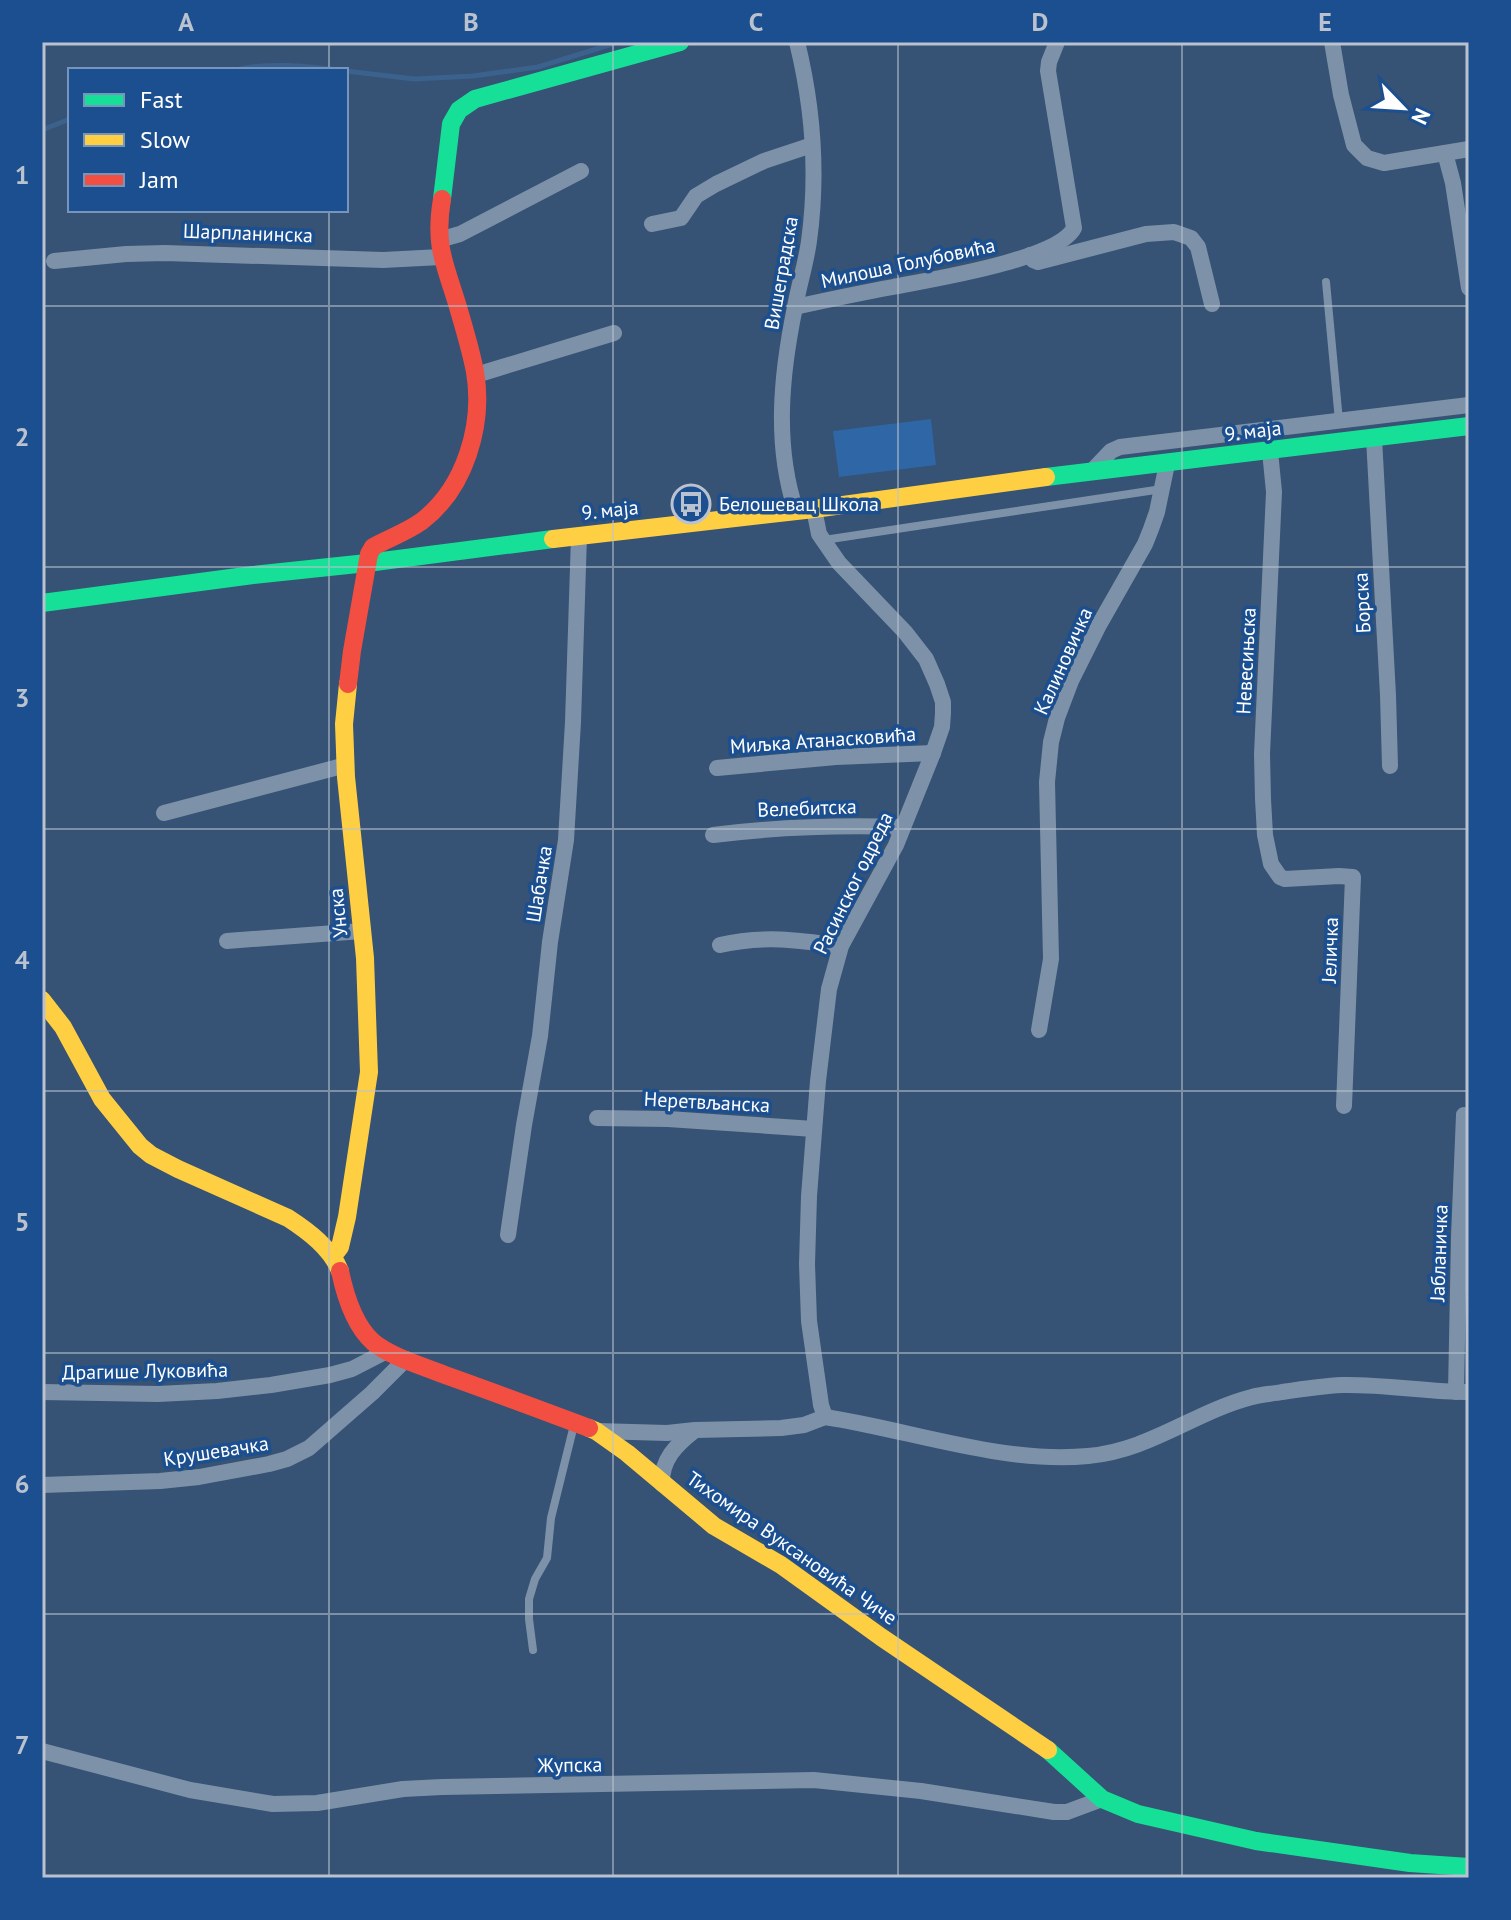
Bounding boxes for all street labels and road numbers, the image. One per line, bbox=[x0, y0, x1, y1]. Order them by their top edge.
street label: Вишеградска bbox=[758, 214, 804, 332]
street label: Шарпланинска bbox=[183, 218, 313, 248]
street label: Милоша Голубовића bbox=[819, 232, 997, 294]
street label: 9. маја bbox=[1223, 415, 1283, 447]
street label: 9. маја bbox=[580, 494, 640, 526]
street label: Борска bbox=[1347, 572, 1377, 634]
street label: Калиновичка bbox=[1028, 603, 1098, 719]
street label: Невесињска bbox=[1230, 607, 1262, 715]
street label: Миљка Атанасковића bbox=[729, 721, 917, 759]
street label: Велебитска bbox=[757, 793, 857, 823]
street label: Расинског одреда bbox=[807, 808, 899, 958]
street label: Шабачка bbox=[520, 844, 558, 924]
street label: Унска bbox=[322, 887, 354, 939]
street label: Јеличка bbox=[1316, 917, 1344, 984]
street label: Неретвљанска bbox=[643, 1086, 771, 1118]
street label: Јабланичка bbox=[1424, 1204, 1454, 1303]
street label: Драгише Луковића bbox=[62, 1357, 228, 1385]
street label: Крушевачка bbox=[162, 1430, 270, 1472]
street label: Тихомира Вуксановића Чиче bbox=[682, 1465, 902, 1631]
street label: Жупска bbox=[536, 1751, 603, 1779]

